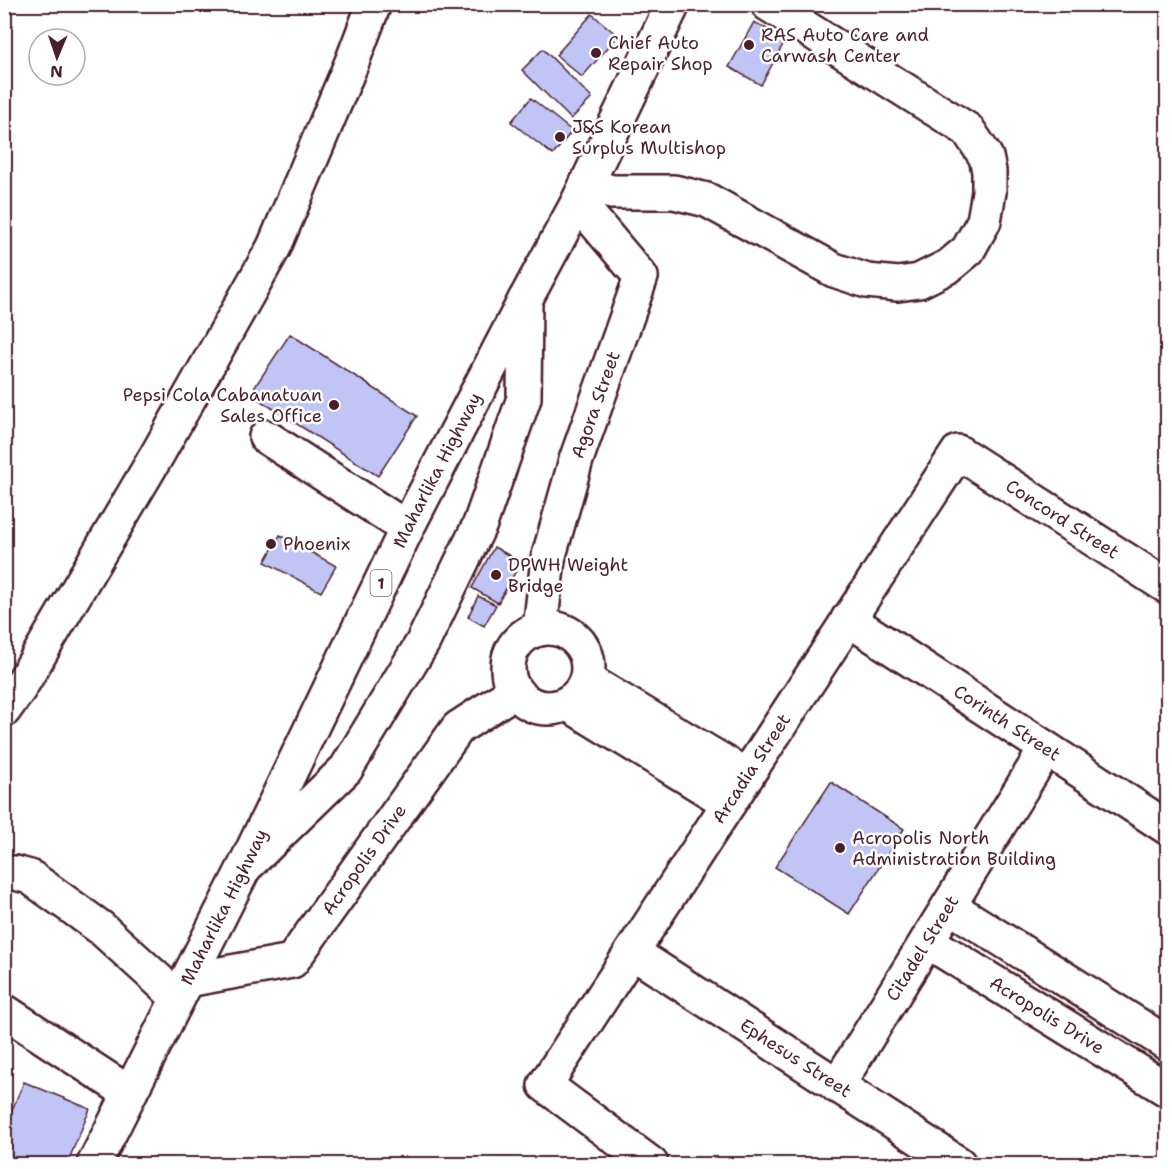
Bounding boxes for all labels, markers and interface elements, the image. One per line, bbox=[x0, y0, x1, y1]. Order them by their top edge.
place label: RAS Auto Care and Carwash Center bbox=[761, 23, 929, 68]
north arrow bbox=[27, 27, 87, 87]
place label: Chief Auto Repair Shop bbox=[608, 31, 713, 76]
marker: RAS Auto Care and Carwash Center bbox=[742, 38, 756, 52]
marker: Chief Auto Repair Shop bbox=[589, 46, 603, 60]
text: N bbox=[50, 61, 63, 82]
place label: J&S Korean Surplus Multishop bbox=[572, 115, 726, 160]
marker: J&S Korean Surplus Multishop bbox=[553, 130, 567, 144]
street label: Agora Street bbox=[566, 348, 626, 462]
place label: Pepsi Cola Cabanatuan Sales Office bbox=[123, 383, 322, 428]
street label: Maharlika Highway bbox=[387, 388, 487, 552]
marker: Pepsi Cola Cabanatuan Sales Office bbox=[327, 398, 341, 412]
street label: Concord Street bbox=[1001, 474, 1124, 564]
place label: Phoenix bbox=[283, 532, 350, 556]
marker: Phoenix bbox=[264, 537, 278, 551]
place label: DPWH Weight Bridge bbox=[508, 553, 628, 598]
marker: DPWH Weight Bridge bbox=[489, 568, 503, 582]
road number: 1 bbox=[370, 570, 392, 596]
street label: Corinth Street bbox=[949, 679, 1065, 767]
street label: Arcadia Street bbox=[707, 709, 796, 828]
street label: Acropolis Drive bbox=[316, 800, 412, 920]
street label: Maharlika Highway bbox=[175, 825, 273, 989]
place label: Acropolis North Administration Building bbox=[852, 826, 1056, 871]
marker: Acropolis North Administration Building bbox=[833, 841, 847, 855]
street label: Citadel Street bbox=[881, 891, 964, 1006]
street label: Acropolis Drive bbox=[985, 971, 1109, 1060]
street label: Ephesus Street bbox=[735, 1013, 856, 1103]

